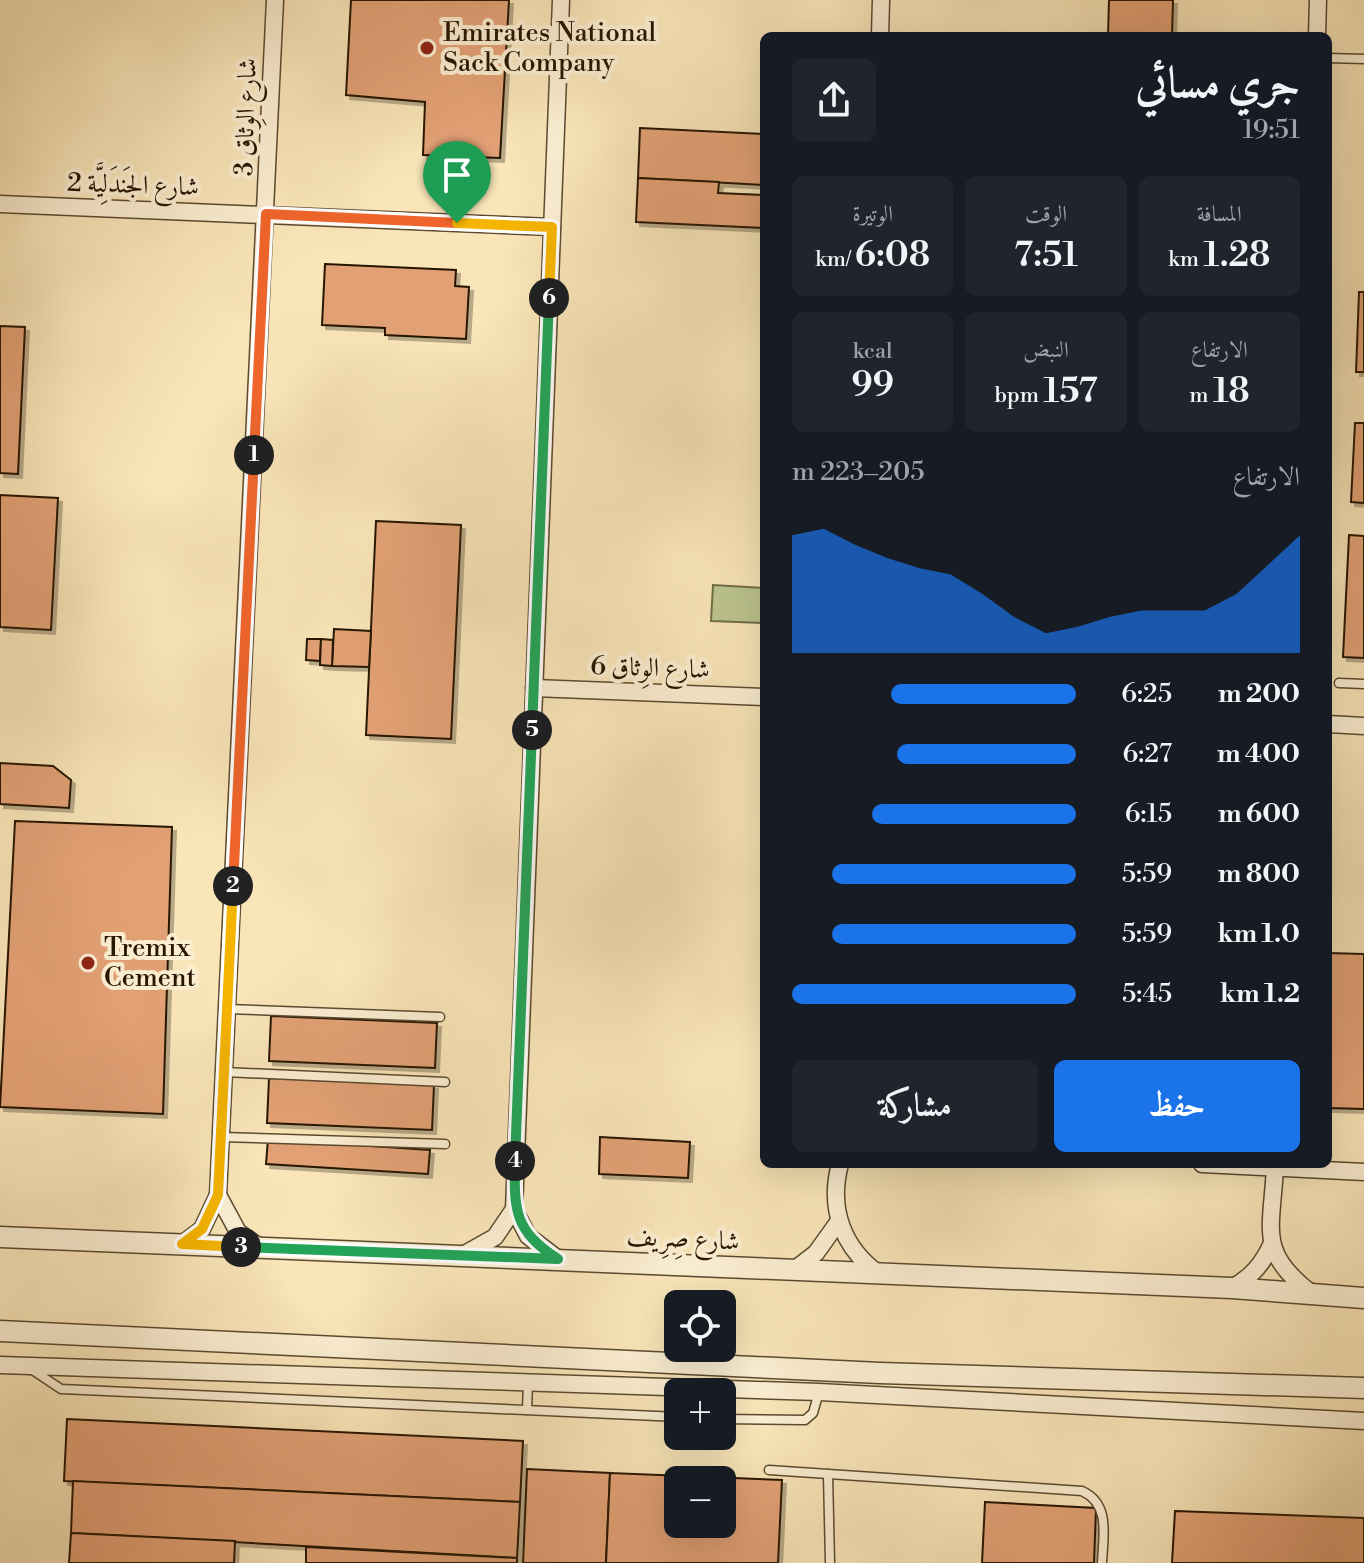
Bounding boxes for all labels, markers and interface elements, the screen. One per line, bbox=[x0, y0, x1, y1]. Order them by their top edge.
place label: Emirates National Sack Company bbox=[443, 17, 657, 79]
marker: Emirates National Sack Company bbox=[418, 39, 436, 57]
text: جري مسائي bbox=[1136, 56, 1300, 111]
street label: شارع الوِثاق 3 bbox=[228, 57, 269, 177]
button: share bbox=[792, 58, 876, 142]
text: 19:51 bbox=[1243, 114, 1300, 146]
pin bbox=[423, 141, 491, 223]
icon: arrive bbox=[435, 153, 479, 197]
street label: شارع الجَندَلِيَّة 2 bbox=[66, 160, 200, 208]
text: الوتيرة bbox=[852, 201, 893, 228]
text: الوقت bbox=[1025, 201, 1067, 228]
text: المسافة bbox=[1197, 201, 1242, 228]
text: 6:08 bbox=[855, 235, 930, 277]
text: 7:51 bbox=[1014, 235, 1078, 277]
text: 1.28 bbox=[1204, 235, 1270, 277]
text: /km bbox=[815, 246, 855, 273]
text: km bbox=[1168, 246, 1204, 273]
pin: 6 bbox=[529, 278, 569, 318]
text: 6 bbox=[542, 284, 556, 311]
text: النبض bbox=[1023, 337, 1069, 364]
text: الارتفاع bbox=[1191, 337, 1248, 364]
text: kcal bbox=[853, 338, 893, 365]
text: 99 bbox=[852, 365, 894, 407]
text: 157 bbox=[1044, 371, 1098, 413]
text: 18 bbox=[1213, 371, 1250, 413]
text: bpm bbox=[994, 382, 1044, 409]
text: m bbox=[1189, 382, 1213, 409]
pin: 1 bbox=[234, 435, 274, 475]
text: 1 bbox=[249, 441, 259, 468]
text: 205–223 m bbox=[792, 456, 925, 488]
text: الارتفاع bbox=[1233, 461, 1300, 493]
street label: شارع الوِثاق 6 bbox=[590, 650, 710, 691]
text: 6:25 bbox=[1121, 678, 1172, 710]
text: 200 m bbox=[1218, 678, 1300, 710]
pin: 5 bbox=[512, 710, 552, 750]
text: 5 bbox=[525, 716, 539, 743]
text: 6:27 bbox=[1123, 738, 1172, 770]
text: 400 m bbox=[1217, 738, 1300, 770]
text: 6:15 bbox=[1125, 798, 1172, 830]
text: 600 m bbox=[1218, 798, 1300, 830]
text: 5:59 bbox=[1122, 858, 1172, 890]
text: 800 m bbox=[1218, 858, 1300, 890]
pin: 2 bbox=[213, 866, 253, 906]
text: 2 bbox=[226, 872, 240, 899]
text: 5:59 bbox=[1122, 918, 1172, 950]
text: 1.0 km bbox=[1217, 918, 1300, 950]
place label: Tremix Cement bbox=[104, 932, 196, 994]
marker: Tremix Cement bbox=[79, 954, 97, 972]
text: 5:45 bbox=[1122, 978, 1172, 1010]
text: 1.2 km bbox=[1220, 978, 1300, 1010]
button: مشاركة bbox=[792, 1060, 1038, 1152]
button: حفظ bbox=[1054, 1060, 1300, 1152]
pin: 4 bbox=[495, 1141, 535, 1181]
text: 4 bbox=[508, 1147, 522, 1174]
street label: شارع صِرِيف bbox=[625, 1220, 740, 1263]
pin: 3 bbox=[221, 1227, 261, 1267]
text: 3 bbox=[234, 1233, 248, 1260]
map controls bbox=[664, 1290, 736, 1538]
button: locate bbox=[664, 1290, 736, 1362]
button: + bbox=[664, 1378, 736, 1450]
button: − bbox=[664, 1466, 736, 1538]

